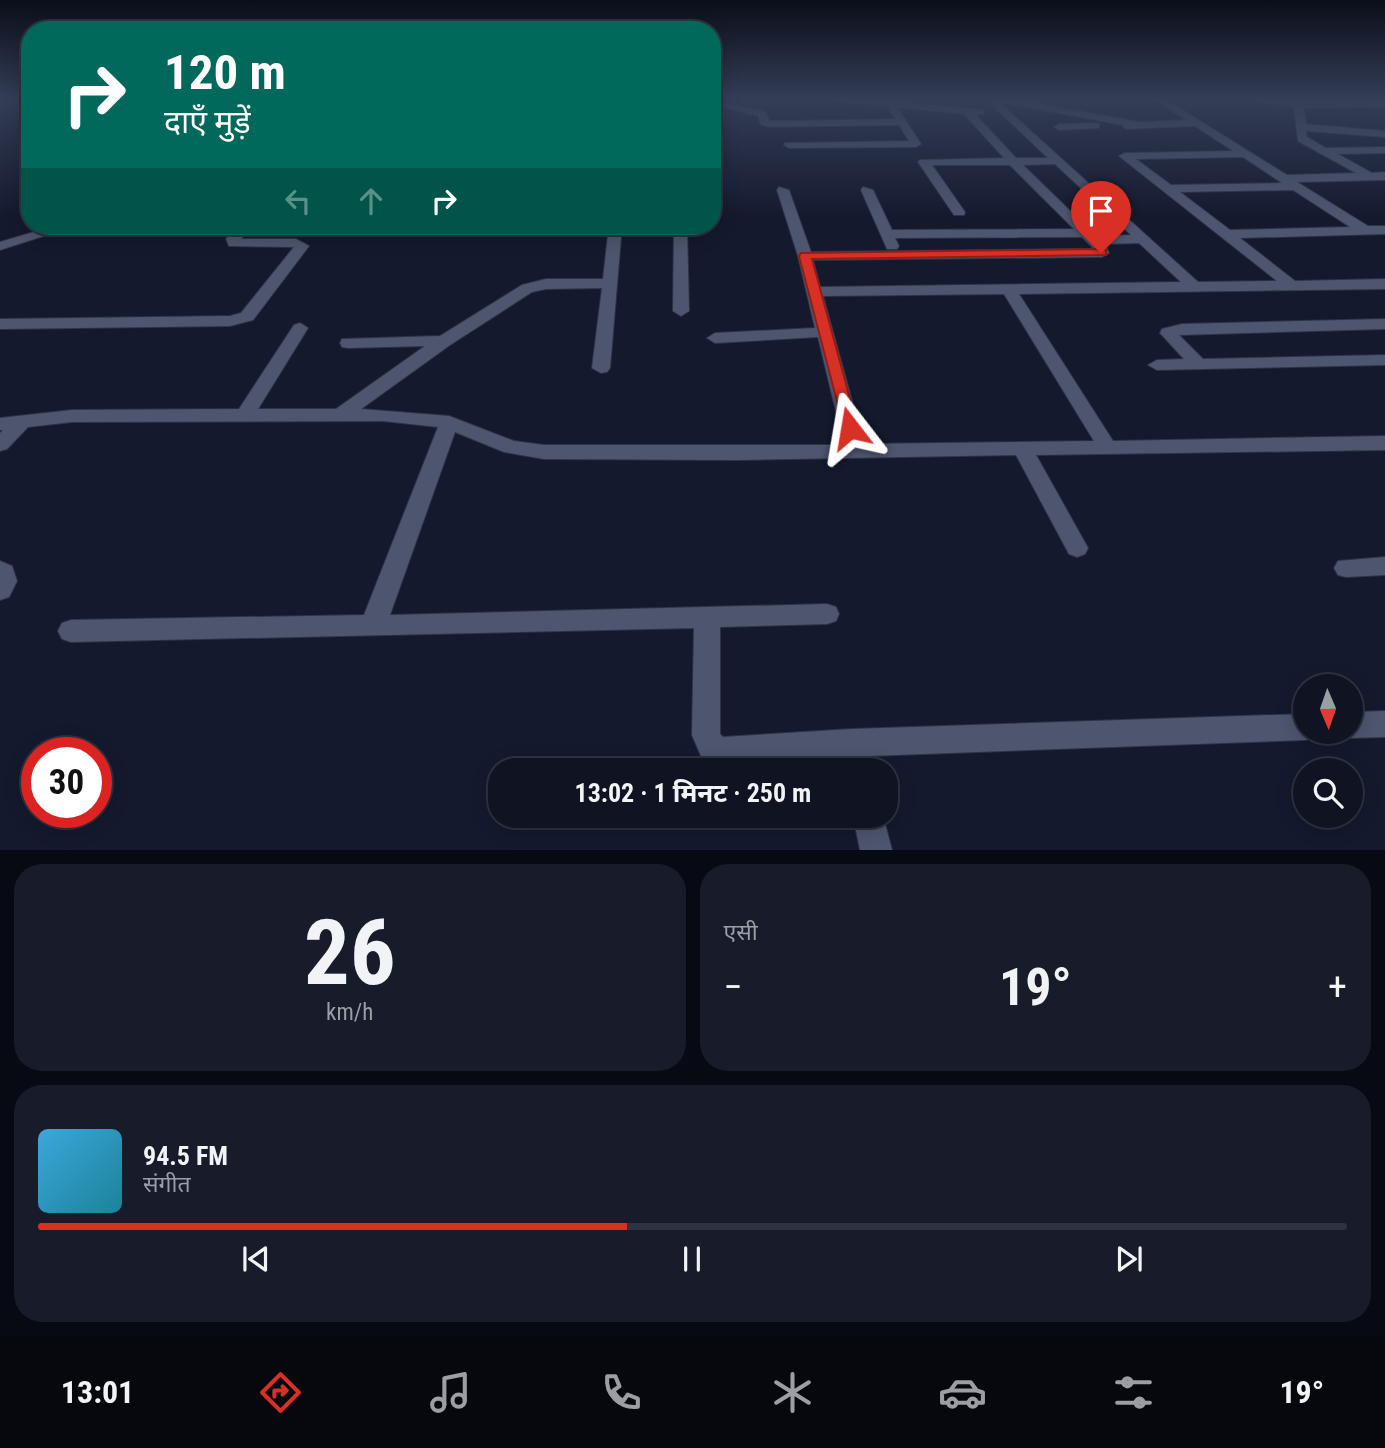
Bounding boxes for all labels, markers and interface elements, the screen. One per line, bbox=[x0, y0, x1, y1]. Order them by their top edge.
text: 120 m bbox=[164, 44, 286, 101]
icon: right bbox=[49, 49, 140, 140]
text: दाएँ मुड़ें bbox=[164, 103, 251, 141]
pin bbox=[1071, 181, 1131, 253]
icon: left bbox=[279, 182, 317, 220]
icon: ahead bbox=[352, 182, 390, 220]
icon: right bbox=[425, 182, 463, 220]
icon: arrive bbox=[1082, 192, 1120, 230]
position arrow bbox=[813, 391, 887, 465]
north arrow bbox=[1293, 674, 1363, 744]
map controls bbox=[1293, 674, 1363, 828]
speed limit sign: 30 bbox=[21, 737, 112, 828]
button: search bbox=[1293, 758, 1363, 828]
text: 13:02 · 1 मिनट · 250 m bbox=[575, 778, 811, 808]
text: 26 bbox=[304, 900, 396, 1006]
text: एसी bbox=[724, 919, 758, 946]
text: 19° bbox=[999, 957, 1072, 1018]
text: − bbox=[724, 965, 743, 1009]
text: + bbox=[1328, 965, 1347, 1009]
text: km/h bbox=[326, 999, 373, 1026]
text: 94.5 FM bbox=[143, 1141, 228, 1171]
text: संगीत bbox=[143, 1171, 191, 1198]
icon: previous bbox=[237, 1240, 275, 1278]
icon: pause bbox=[673, 1240, 711, 1278]
icon: next bbox=[1110, 1240, 1148, 1278]
icon: directions bbox=[256, 1368, 305, 1417]
icon: music bbox=[426, 1368, 475, 1417]
icon: phone bbox=[597, 1368, 646, 1417]
icon: climate bbox=[768, 1368, 817, 1417]
icon: car bbox=[938, 1368, 987, 1417]
icon: filters bbox=[1109, 1368, 1158, 1417]
text: 13:01 bbox=[61, 1373, 134, 1411]
text: 19° bbox=[1279, 1373, 1324, 1411]

